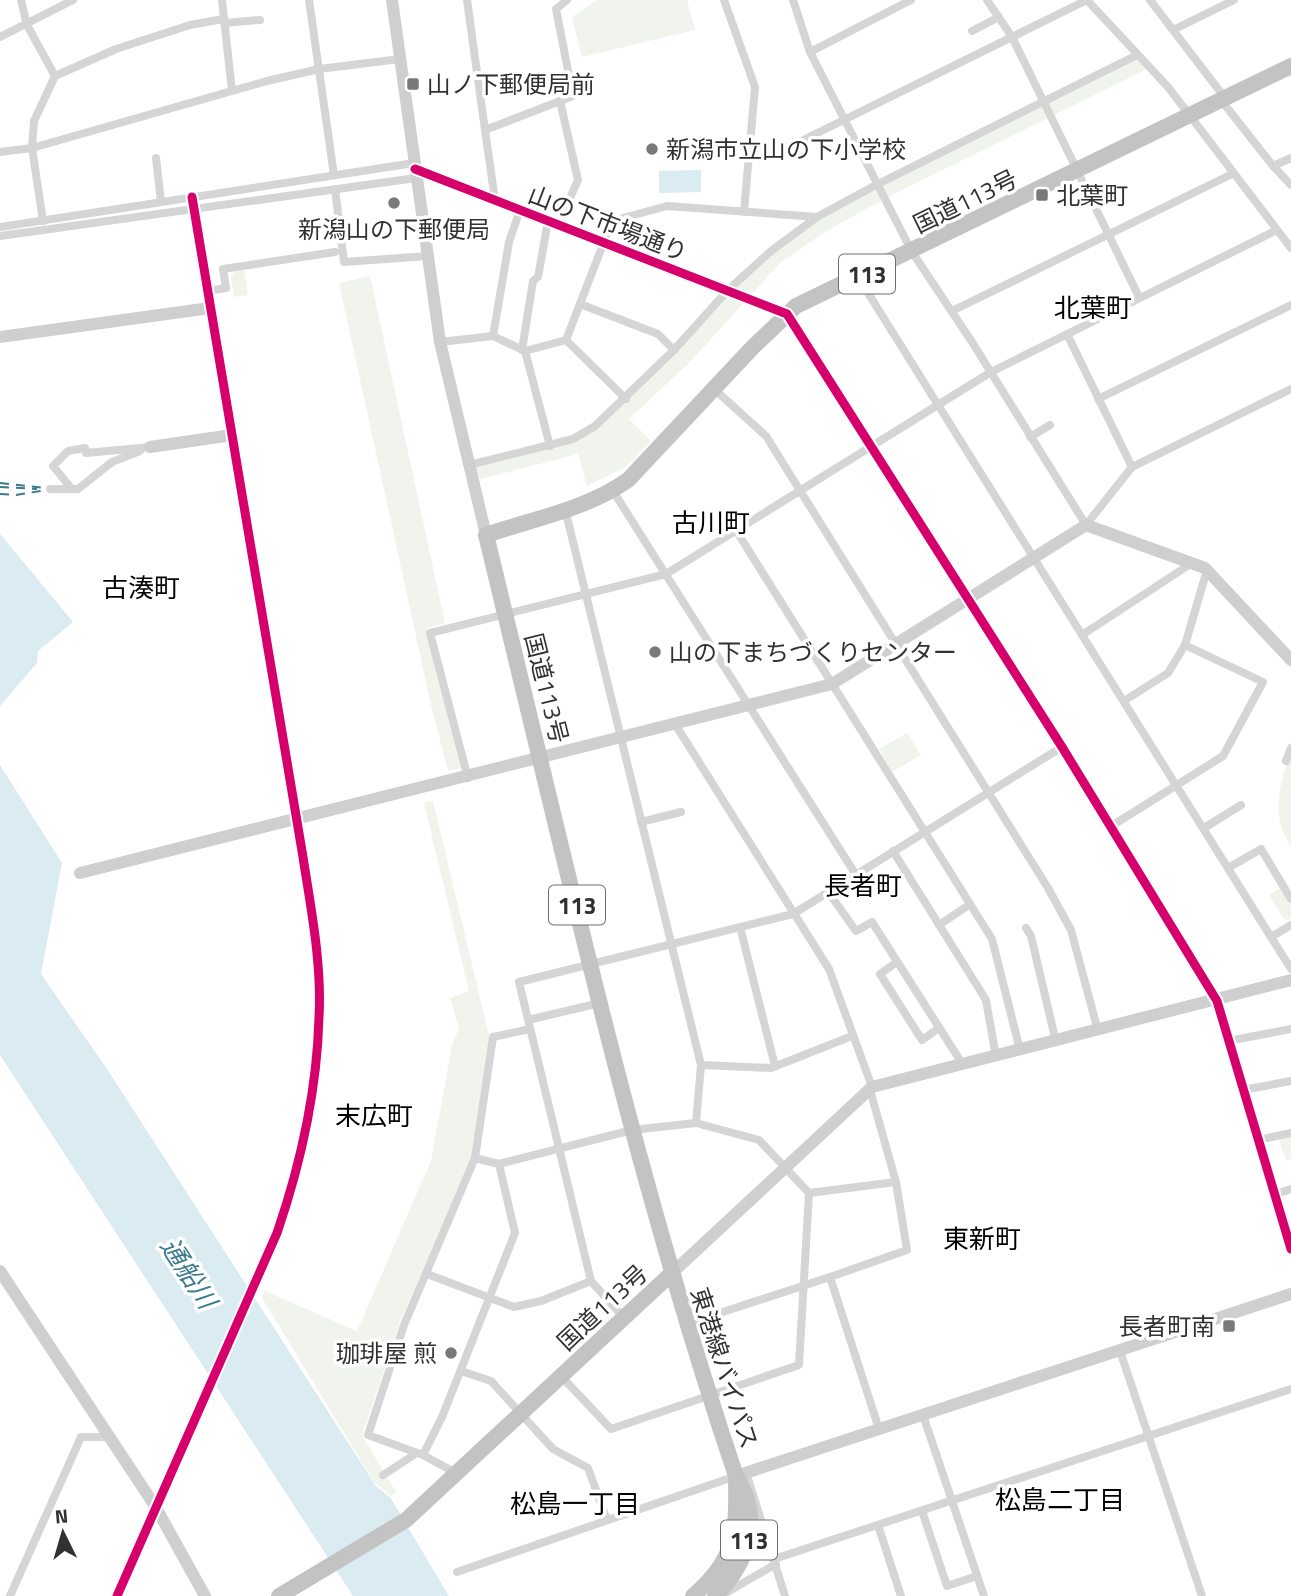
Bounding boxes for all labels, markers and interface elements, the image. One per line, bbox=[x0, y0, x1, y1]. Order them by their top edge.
place label: 山ノ下郵便局前 bbox=[427, 66, 595, 102]
marker: 山ノ下郵便局前 bbox=[405, 76, 421, 92]
place label: 新潟市立山の下小学校 bbox=[666, 131, 906, 167]
marker: 新潟市立山の下小学校 bbox=[644, 141, 660, 157]
street label: 国道113号 bbox=[907, 160, 1023, 242]
street label: 山の下市場通り bbox=[523, 176, 693, 270]
place label: 北葉町 bbox=[1056, 177, 1128, 213]
marker: 北葉町 bbox=[1034, 187, 1050, 203]
marker: 新潟山の下郵便局 bbox=[386, 195, 402, 211]
place label: 新潟山の下郵便局 bbox=[298, 211, 490, 247]
road number: 113 bbox=[839, 255, 895, 294]
district label: 北葉町 bbox=[1054, 288, 1132, 327]
district label: 古川町 bbox=[672, 503, 750, 542]
district label: 古湊町 bbox=[102, 568, 180, 607]
street label: 国道113号 bbox=[516, 629, 578, 747]
place label: 山の下まちづくりセンター bbox=[669, 634, 957, 670]
marker: 山の下まちづくりセンター bbox=[647, 644, 663, 660]
district label: 長者町 bbox=[824, 866, 902, 905]
road number: 113 bbox=[549, 885, 605, 924]
district label: 末広町 bbox=[335, 1096, 413, 1135]
district label: 東新町 bbox=[943, 1219, 1021, 1258]
water label: 通船川 bbox=[151, 1230, 228, 1319]
street label: 国道113号 bbox=[549, 1256, 655, 1358]
street label: 東港線バイパス bbox=[682, 1283, 768, 1453]
place label: 長者町南 bbox=[1119, 1308, 1215, 1344]
marker: 長者町南 bbox=[1221, 1318, 1237, 1334]
place label: 珈琲屋 煎 bbox=[336, 1335, 437, 1371]
marker: 珈琲屋 煎 bbox=[443, 1345, 459, 1361]
district label: 松島二丁目 bbox=[995, 1480, 1125, 1519]
district label: 松島一丁目 bbox=[510, 1484, 640, 1523]
north arrow bbox=[28, 1498, 98, 1568]
text: N bbox=[54, 1501, 69, 1531]
road number: 113 bbox=[721, 1520, 777, 1560]

